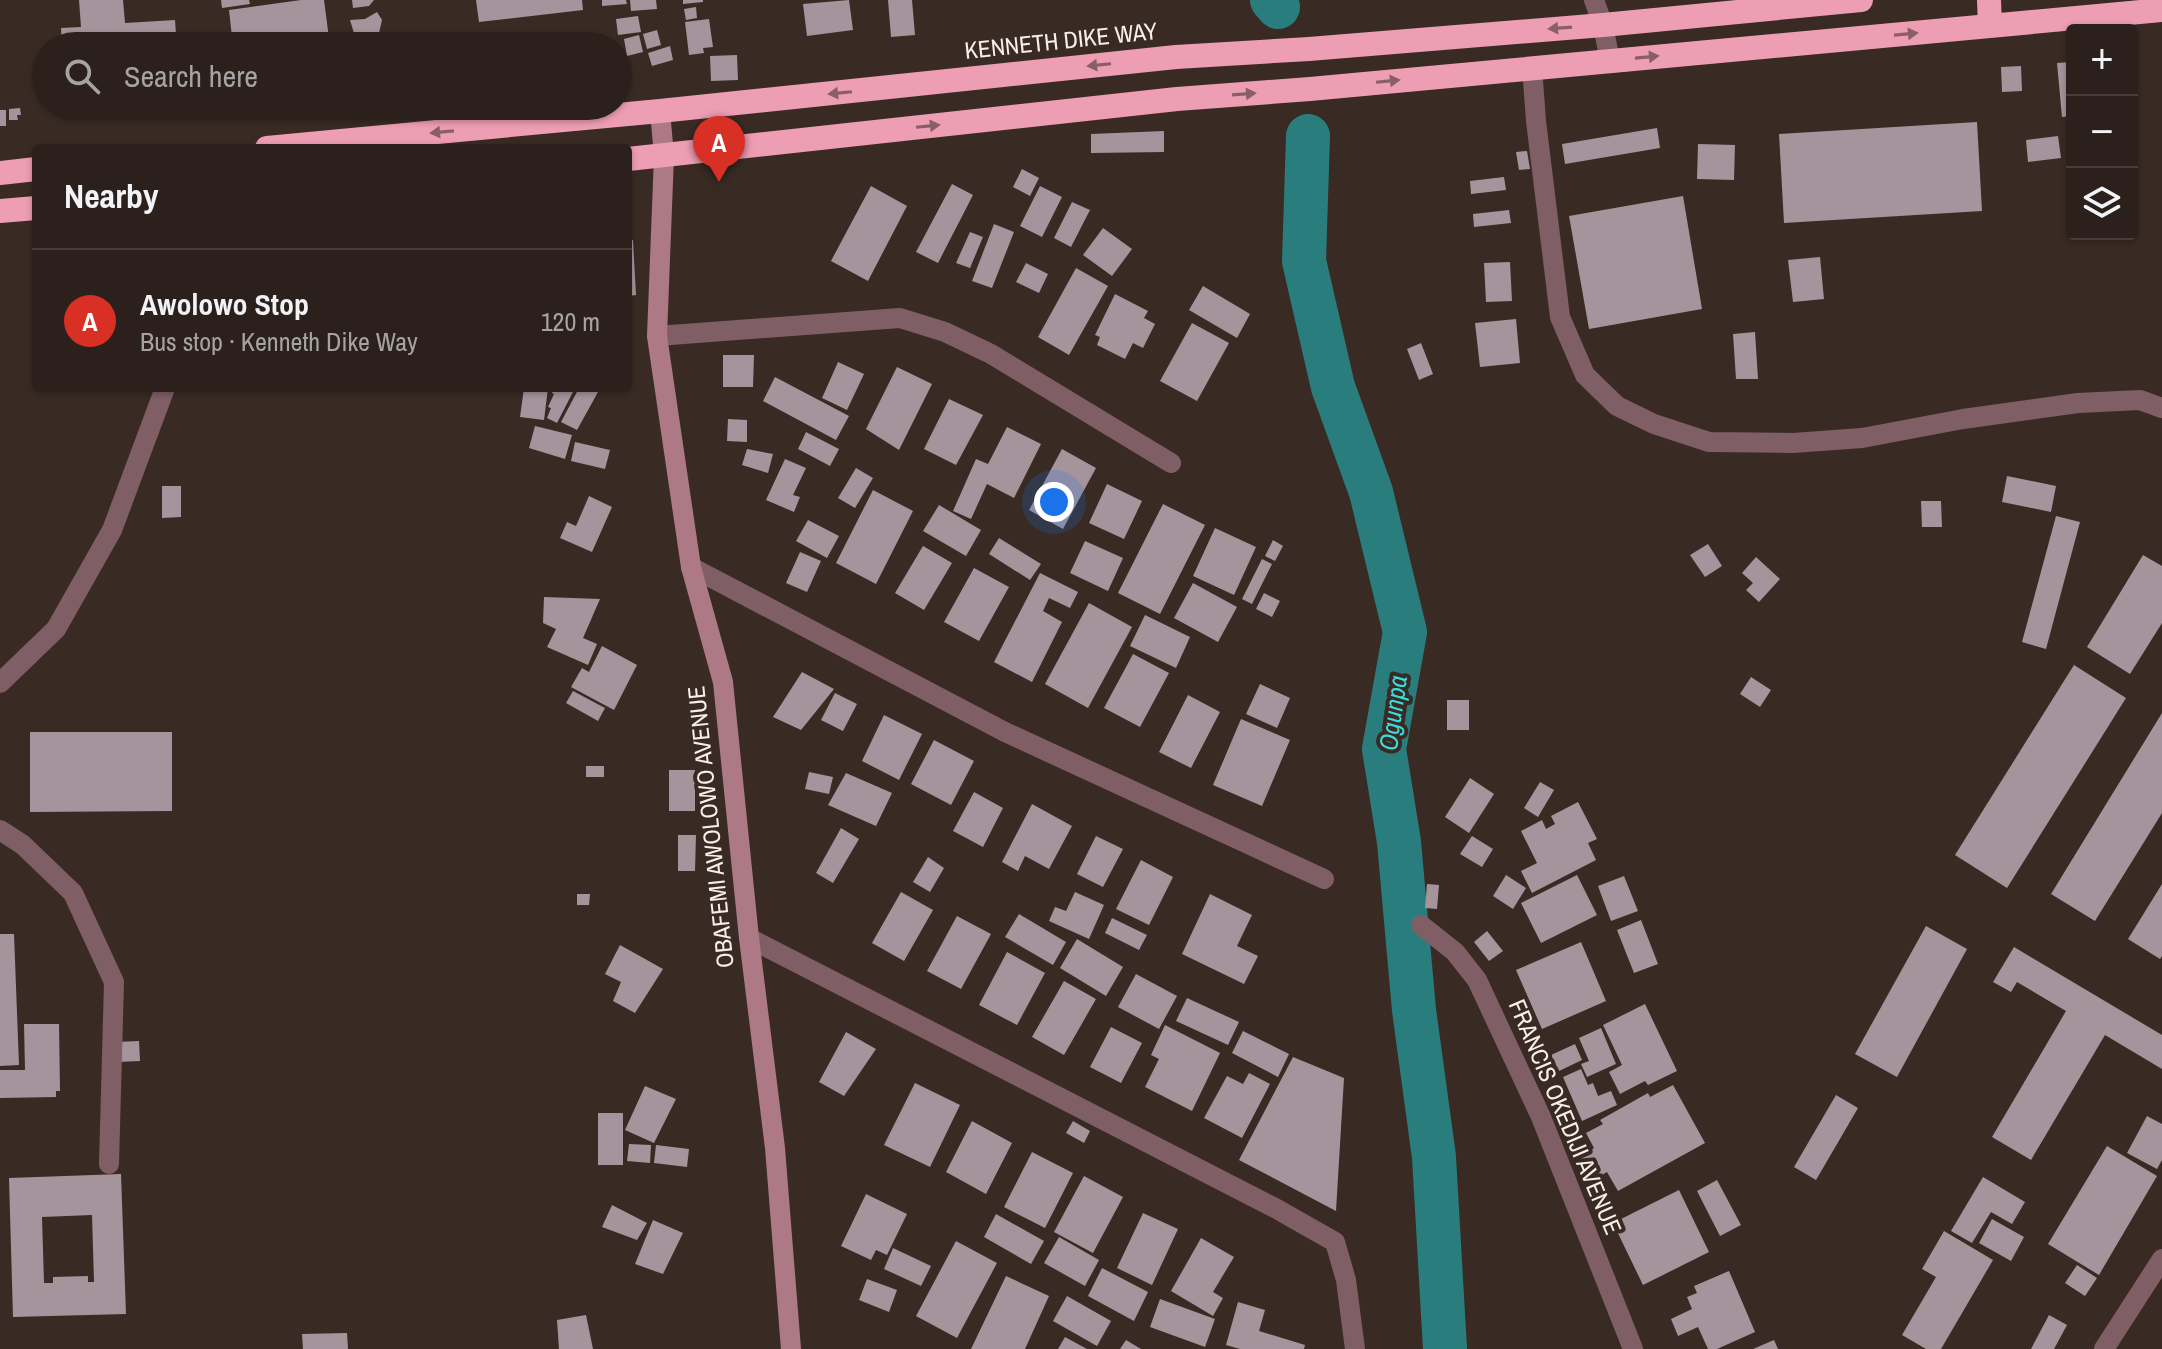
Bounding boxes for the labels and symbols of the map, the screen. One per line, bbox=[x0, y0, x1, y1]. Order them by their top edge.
street label: KENNETH DIKE WAY bbox=[963, 14, 1159, 66]
one-way arrow bbox=[1547, 22, 1572, 35]
one-way arrow bbox=[1894, 27, 1919, 40]
one-way arrow bbox=[1635, 50, 1660, 63]
one-way arrow bbox=[1086, 59, 1111, 72]
one-way arrow bbox=[1376, 74, 1401, 87]
one-way arrow bbox=[827, 86, 852, 99]
one-way arrow bbox=[1232, 87, 1257, 100]
pin: A bbox=[693, 116, 745, 182]
one-way arrow bbox=[916, 120, 941, 133]
one-way arrow bbox=[429, 125, 454, 138]
your location bbox=[1034, 482, 1074, 522]
water label: Ogunpa bbox=[1370, 673, 1415, 753]
street label: OBAFEMI AWOLOWO AVENUE bbox=[679, 685, 741, 970]
street label: FRANCIS OKEDIJI AVENUE bbox=[1502, 994, 1630, 1239]

